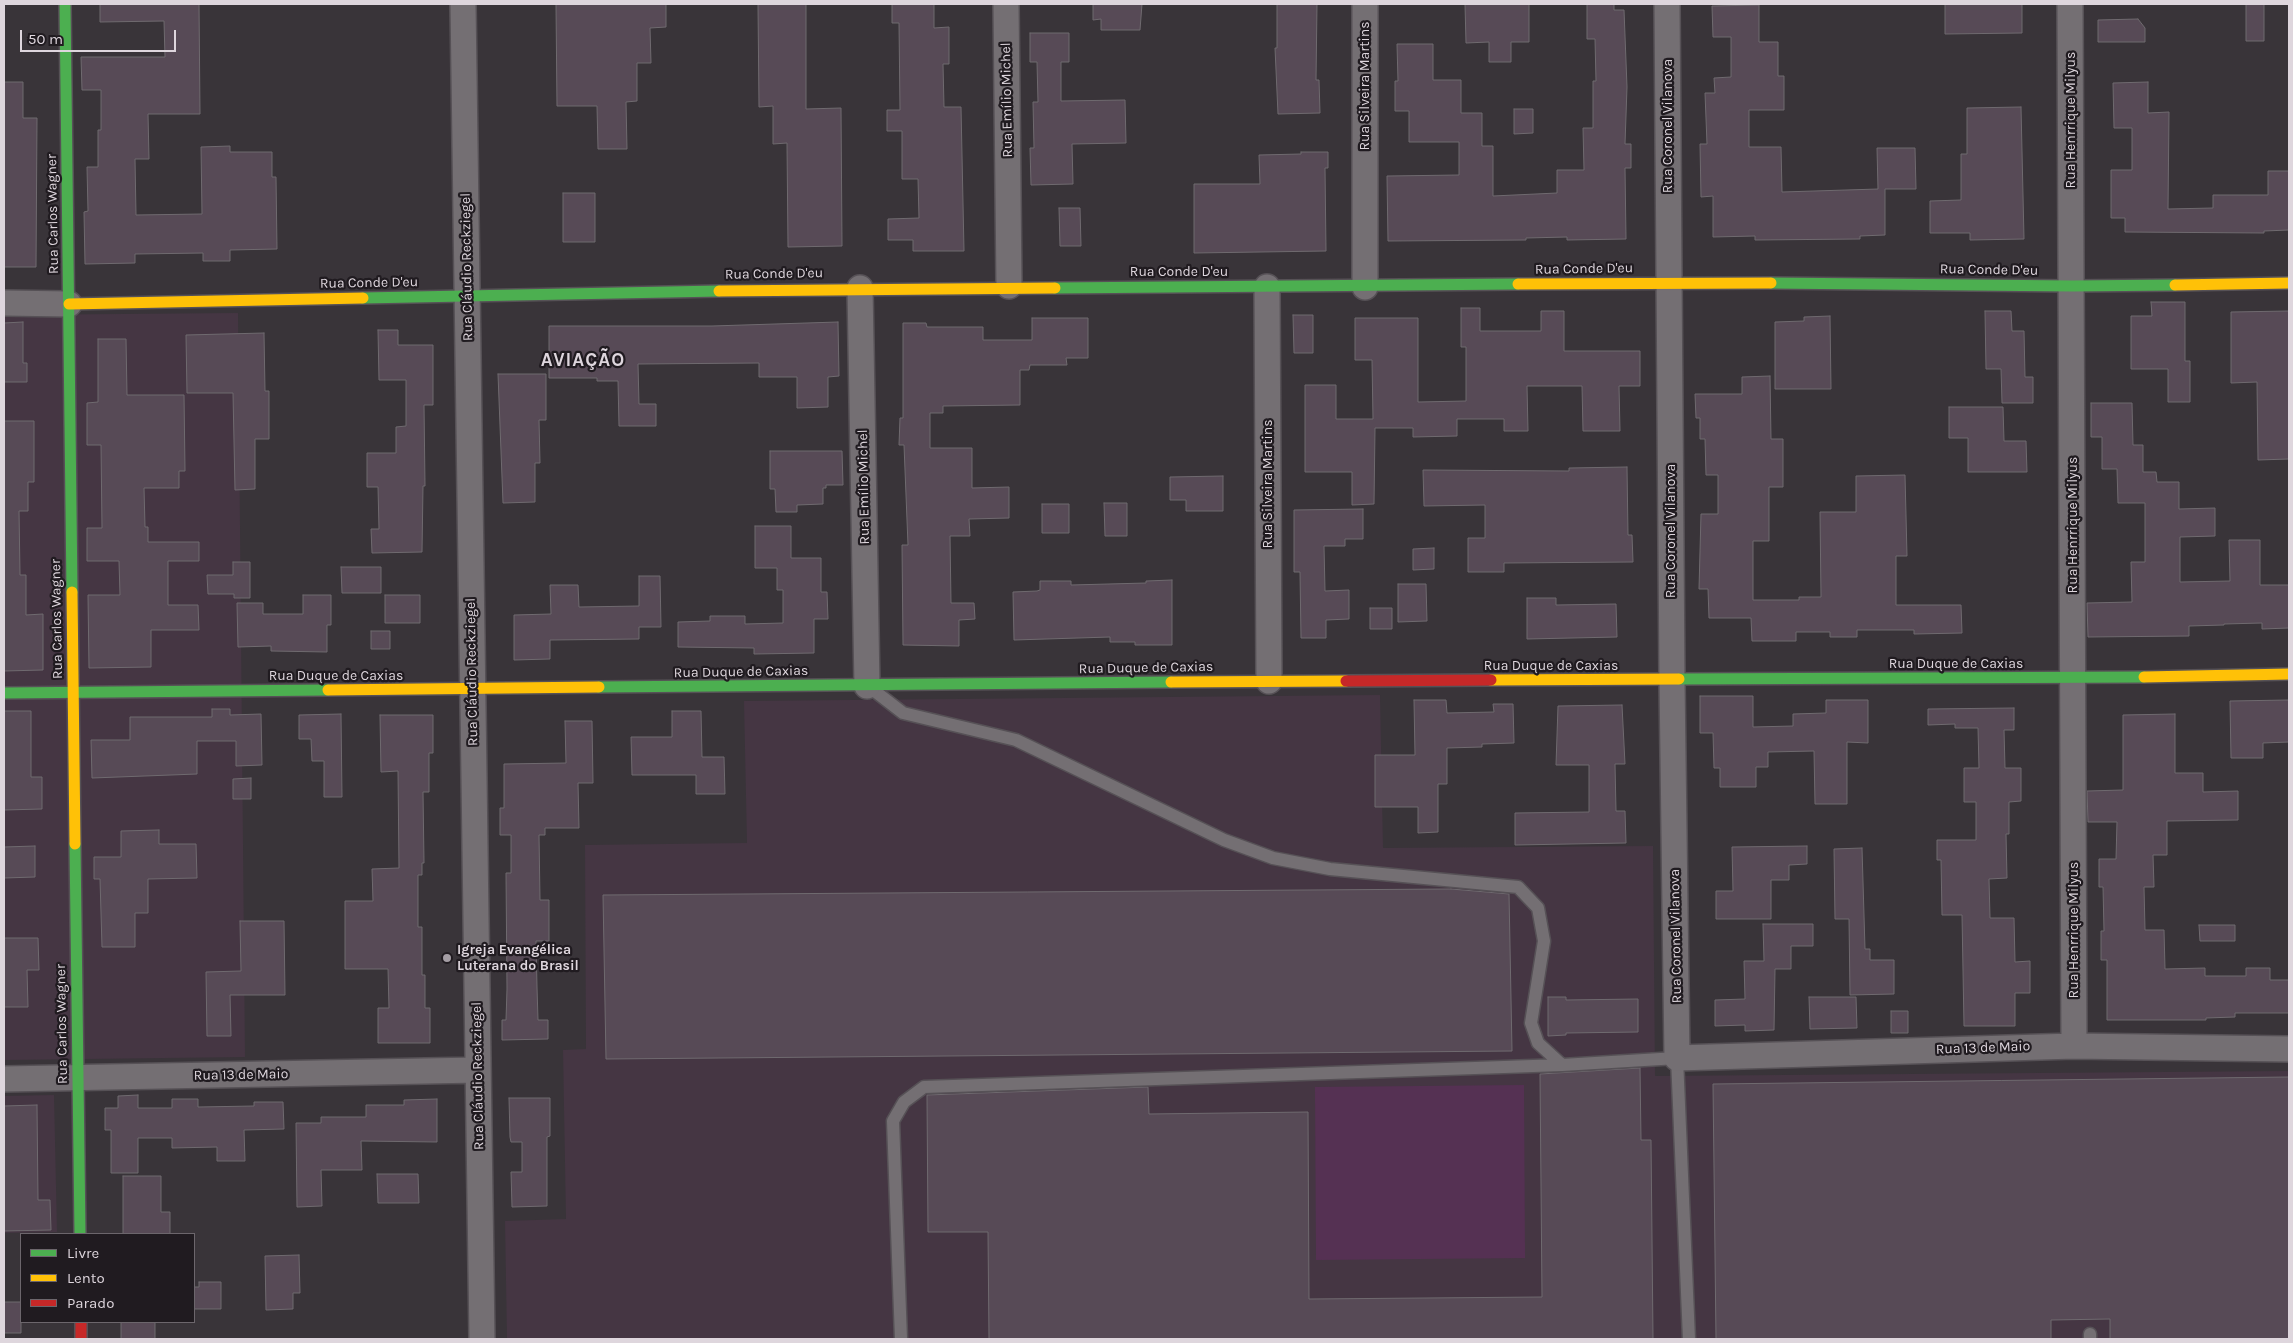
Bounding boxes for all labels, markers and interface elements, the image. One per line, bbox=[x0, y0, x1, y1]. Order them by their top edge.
scale bar bbox=[22, 20, 179, 52]
street label: Rua Silveira Martins bbox=[1357, 22, 1373, 150]
text: 50 m bbox=[28, 30, 63, 48]
street label: Rua Emílio Michel bbox=[998, 42, 1016, 158]
street label: Rua Henrrique Milyus bbox=[2063, 52, 2079, 188]
street label: Rua Coronel Vilanova bbox=[1660, 59, 1676, 193]
street label: Rua Carlos Wagner bbox=[44, 154, 62, 274]
street label: Rua Cláudio Reckziegel bbox=[457, 193, 477, 341]
street label: Rua Conde D'eu bbox=[1535, 260, 1633, 278]
street label: Rua Conde D'eu bbox=[1940, 261, 2038, 279]
street label: Rua Conde D'eu bbox=[1130, 264, 1228, 280]
street label: Rua Conde D'eu bbox=[725, 265, 823, 283]
street label: Rua Conde D'eu bbox=[320, 274, 418, 292]
district label: AVIAÇÃO bbox=[540, 350, 626, 372]
street label: Rua Silveira Martins bbox=[1260, 420, 1276, 548]
street label: Rua Emílio Michel bbox=[855, 429, 873, 545]
street label: Rua Henrrique Milyus bbox=[2065, 457, 2081, 593]
street label: Rua Coronel Vilanova bbox=[1663, 464, 1679, 598]
street label: Rua Carlos Wagner bbox=[48, 559, 66, 679]
street label: Rua Cláudio Reckziegel bbox=[462, 598, 482, 746]
street label: Rua Duque de Caxias bbox=[1889, 656, 2023, 672]
street label: Rua Duque de Caxias bbox=[1079, 658, 1213, 678]
street label: Rua Duque de Caxias bbox=[1484, 658, 1618, 674]
street label: Rua Duque de Caxias bbox=[674, 662, 808, 682]
street label: Rua Duque de Caxias bbox=[269, 668, 403, 684]
street label: Rua Henrrique Milyus bbox=[2066, 862, 2082, 998]
street label: Rua Coronel Vilanova bbox=[1666, 869, 1686, 1003]
place label: Igreja Evangélica Luterana do Brasil bbox=[457, 942, 579, 974]
marker: Igreja Evangélica Luterana do Brasil bbox=[441, 952, 453, 964]
street label: Rua Carlos Wagner bbox=[53, 964, 71, 1084]
street label: Rua Cláudio Reckziegel bbox=[468, 1002, 488, 1150]
street label: Rua 13 de Maio bbox=[1935, 1038, 2031, 1058]
street label: Rua 13 de Maio bbox=[194, 1066, 288, 1084]
legend bbox=[20, 1233, 195, 1323]
text: Livre bbox=[67, 1244, 99, 1262]
text: Lento bbox=[67, 1269, 105, 1287]
text: Parado bbox=[67, 1294, 114, 1312]

